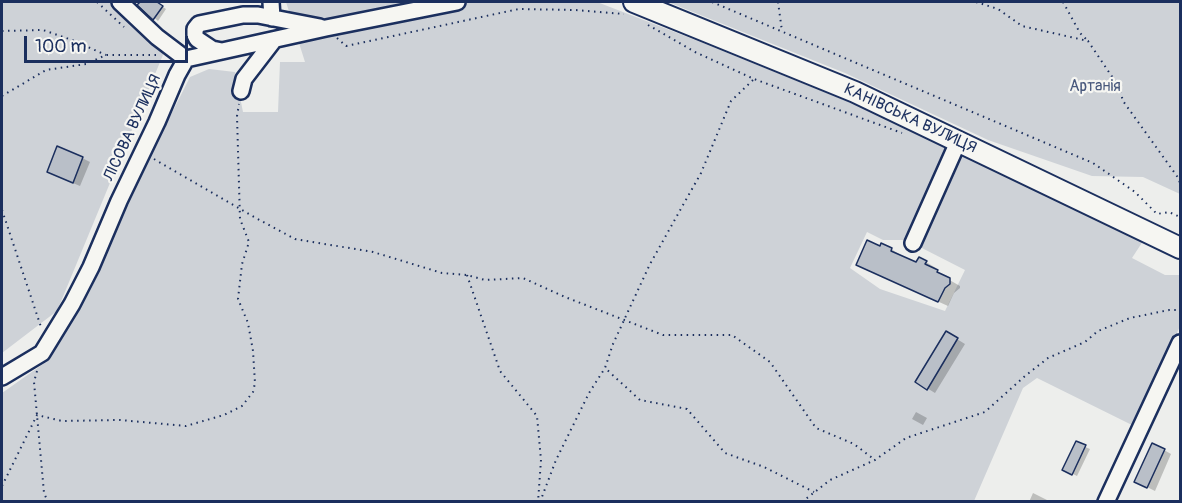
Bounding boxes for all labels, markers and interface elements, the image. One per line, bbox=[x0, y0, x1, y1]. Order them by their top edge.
scale bar bbox=[27, 24, 190, 62]
text: 100 m bbox=[35, 35, 87, 58]
street label: ЛІСОВА ВУЛИЦЯ bbox=[100, 72, 166, 184]
park label: Артанія bbox=[1069, 77, 1121, 97]
street label: КАНІВСЬКА ВУЛИЦЯ bbox=[841, 80, 979, 158]

